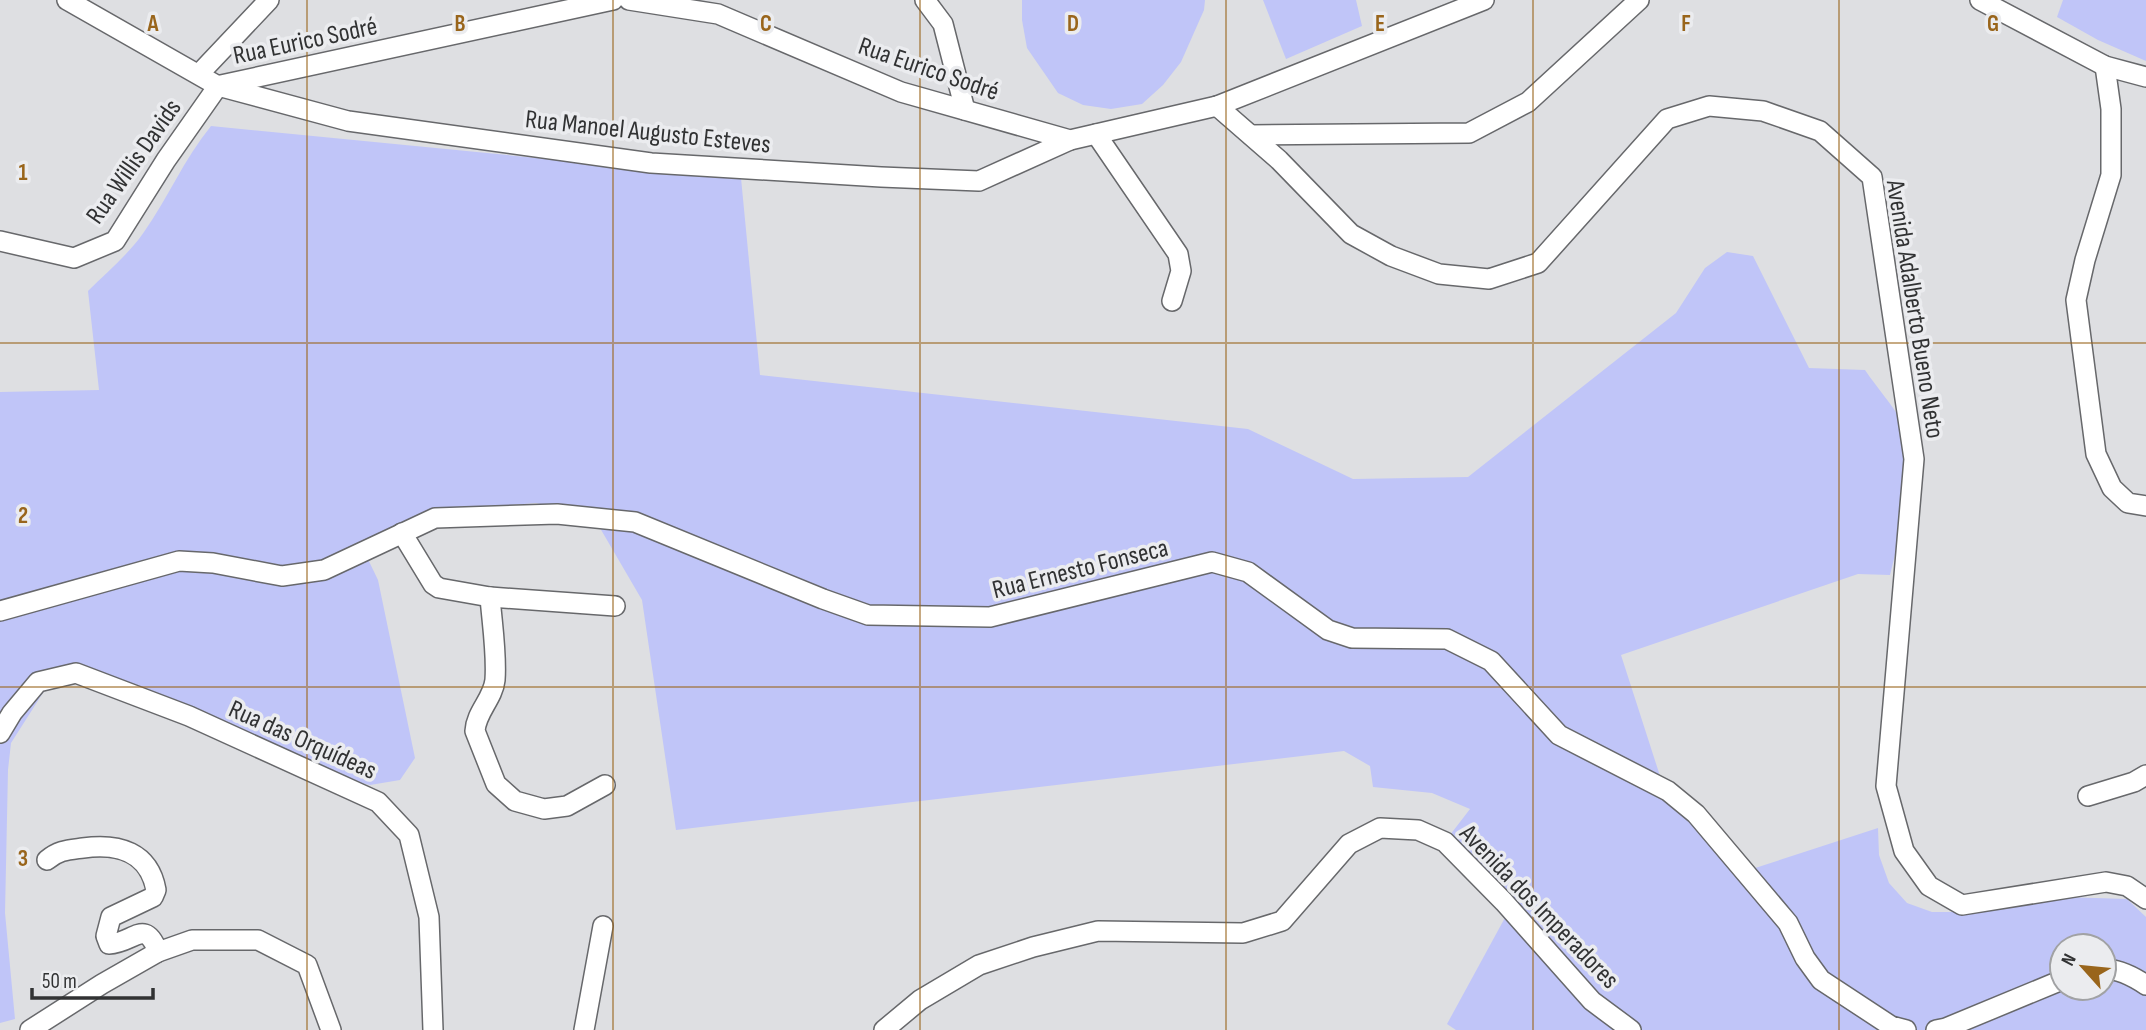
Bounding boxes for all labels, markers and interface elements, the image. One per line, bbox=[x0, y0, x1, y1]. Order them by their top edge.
text: A bbox=[147, 10, 160, 38]
text: B bbox=[455, 10, 466, 38]
text: C bbox=[760, 10, 772, 38]
text: D bbox=[1067, 10, 1079, 38]
text: E bbox=[1375, 10, 1385, 38]
text: F bbox=[1681, 10, 1691, 38]
text: G bbox=[1987, 10, 1999, 38]
street label: Rua Eurico Sodré bbox=[230, 11, 380, 72]
street label: Rua Eurico Sodré bbox=[854, 31, 1003, 108]
street label: Rua Willis Davids bbox=[80, 94, 188, 230]
street label: Rua Manoel Augusto Esteves bbox=[524, 104, 772, 161]
text: 1 bbox=[18, 159, 28, 187]
street label: Avenida Adalberto Bueno Neto bbox=[1879, 177, 1950, 441]
text: 2 bbox=[18, 502, 28, 530]
street label: Rua Ernesto Fonseca bbox=[989, 533, 1171, 606]
street label: Rua das Orquídeas bbox=[224, 694, 381, 787]
street label: Avenida dos Imperadores bbox=[1452, 818, 1625, 995]
text: 3 bbox=[18, 845, 28, 873]
north arrow bbox=[2048, 932, 2118, 1002]
text: N bbox=[2057, 950, 2082, 970]
scale bar bbox=[32, 956, 152, 1000]
text: 50 m bbox=[42, 969, 77, 994]

